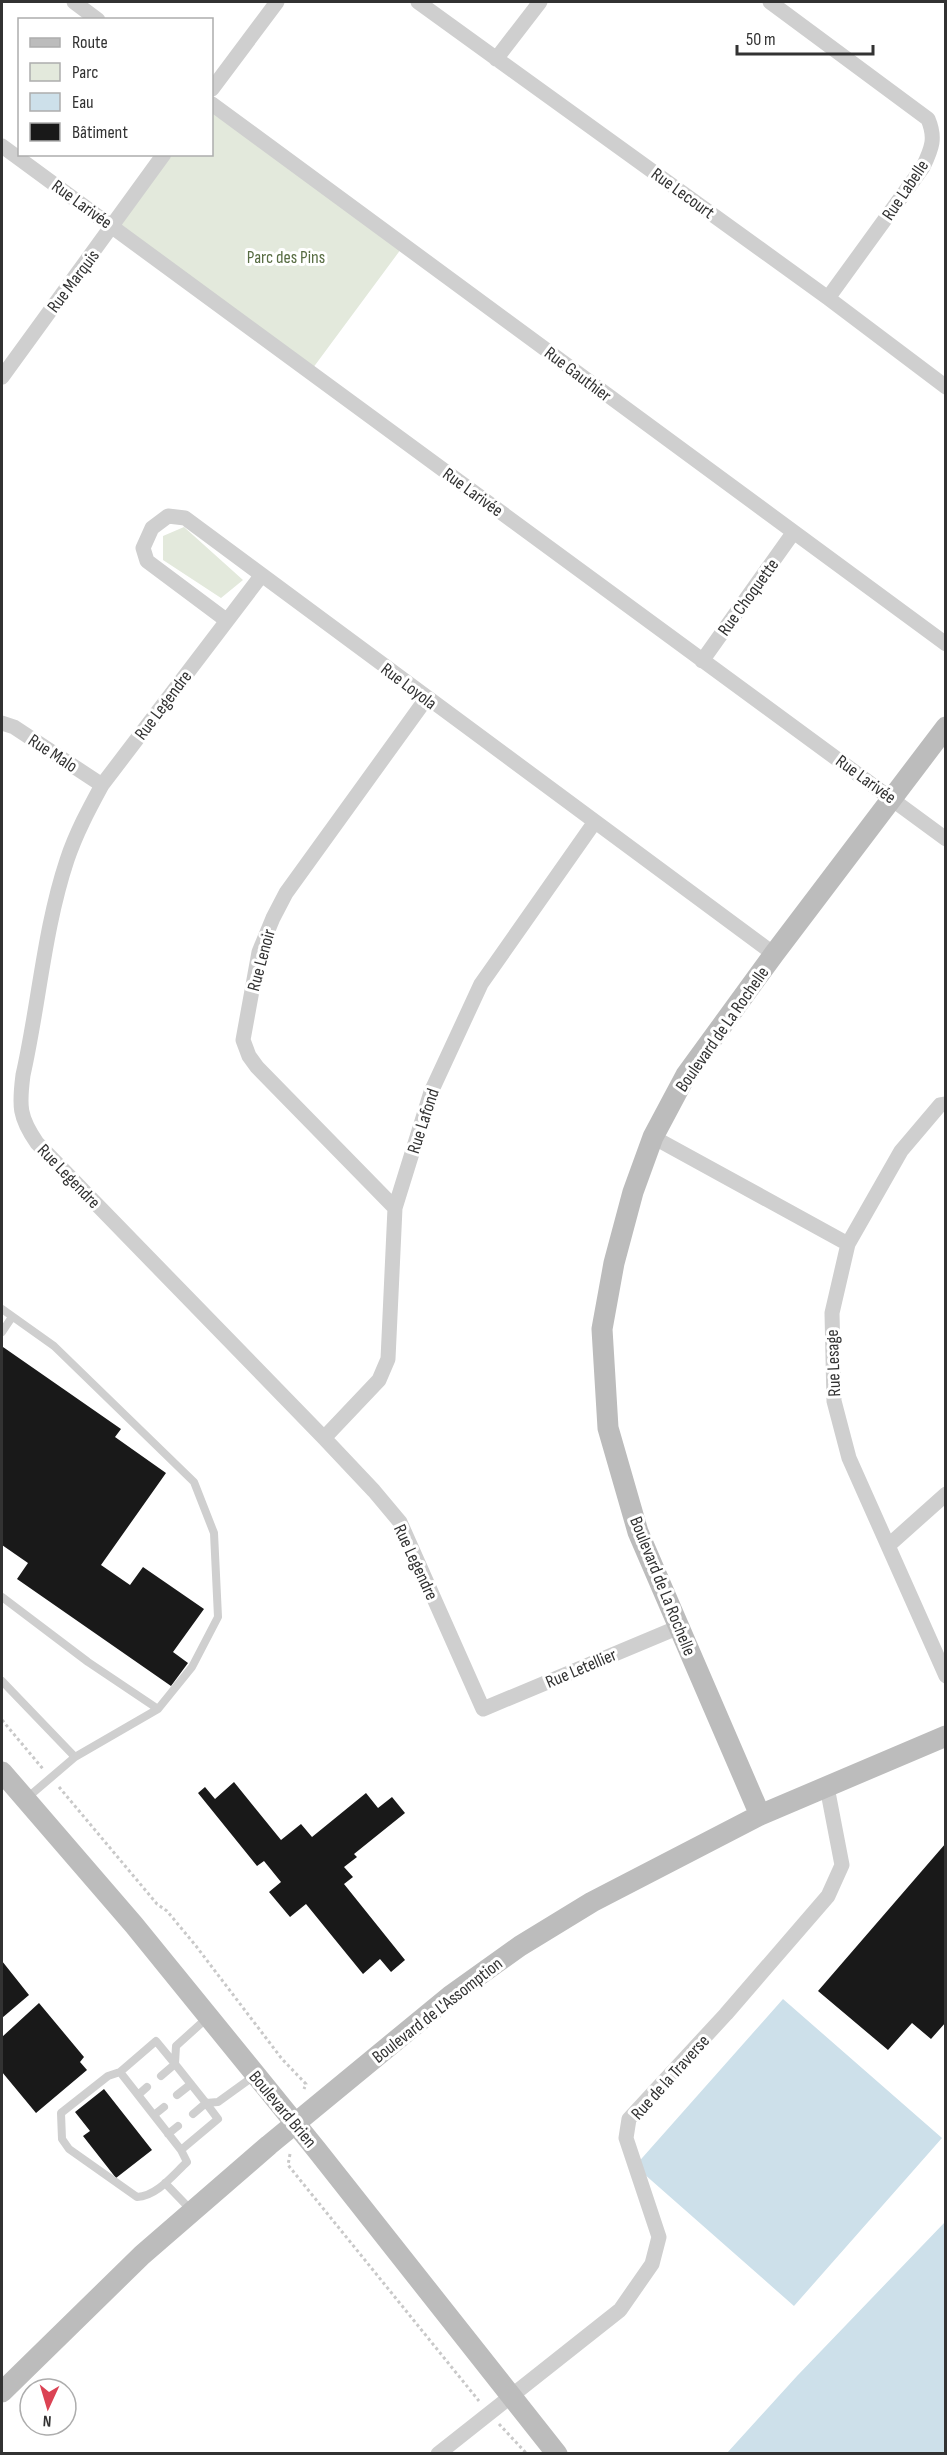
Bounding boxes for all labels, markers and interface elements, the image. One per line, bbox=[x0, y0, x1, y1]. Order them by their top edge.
legend bbox=[18, 18, 213, 156]
scale bar bbox=[737, 18, 874, 56]
text: 50 m bbox=[746, 29, 776, 50]
text: Route bbox=[72, 32, 108, 53]
text: Parc bbox=[72, 62, 98, 83]
text: Eau bbox=[72, 92, 94, 113]
text: Bâtiment bbox=[72, 122, 128, 143]
street label: Rue Labelle bbox=[878, 156, 933, 224]
street label: Rue Lecourt bbox=[647, 164, 719, 224]
street label: Rue Larivée bbox=[47, 176, 116, 233]
street label: Rue Marquis bbox=[43, 246, 104, 317]
park label: Parc des Pins bbox=[247, 247, 325, 268]
street label: Rue Gauthier bbox=[540, 342, 615, 406]
street label: Rue Larivée bbox=[438, 464, 507, 521]
street label: Rue Choquette bbox=[713, 555, 783, 640]
street label: Rue Loyola bbox=[377, 659, 441, 714]
street label: Rue Legendre bbox=[131, 667, 196, 744]
street label: Rue Malo bbox=[24, 730, 81, 777]
street label: Rue Larivée bbox=[831, 751, 900, 808]
street label: Rue Lenoir bbox=[243, 927, 280, 993]
street label: Boulevard de La Rochelle bbox=[671, 963, 773, 1096]
street label: Rue Lafond bbox=[403, 1086, 444, 1156]
street label: Rue Legendre bbox=[33, 1140, 104, 1213]
street label: Rue Lesage bbox=[822, 1329, 845, 1397]
street label: Boulevard de La Rochelle bbox=[625, 1514, 700, 1659]
street label: Rue Legendre bbox=[389, 1521, 442, 1603]
street label: Rue Letellier bbox=[543, 1644, 620, 1693]
street label: Boulevard de L'Assomption bbox=[368, 1953, 507, 2068]
street label: Rue de la Traverse bbox=[627, 2031, 714, 2124]
street label: Boulevard Brien bbox=[244, 2067, 321, 2152]
north arrow bbox=[18, 2377, 78, 2437]
text: N bbox=[42, 2411, 52, 2430]

